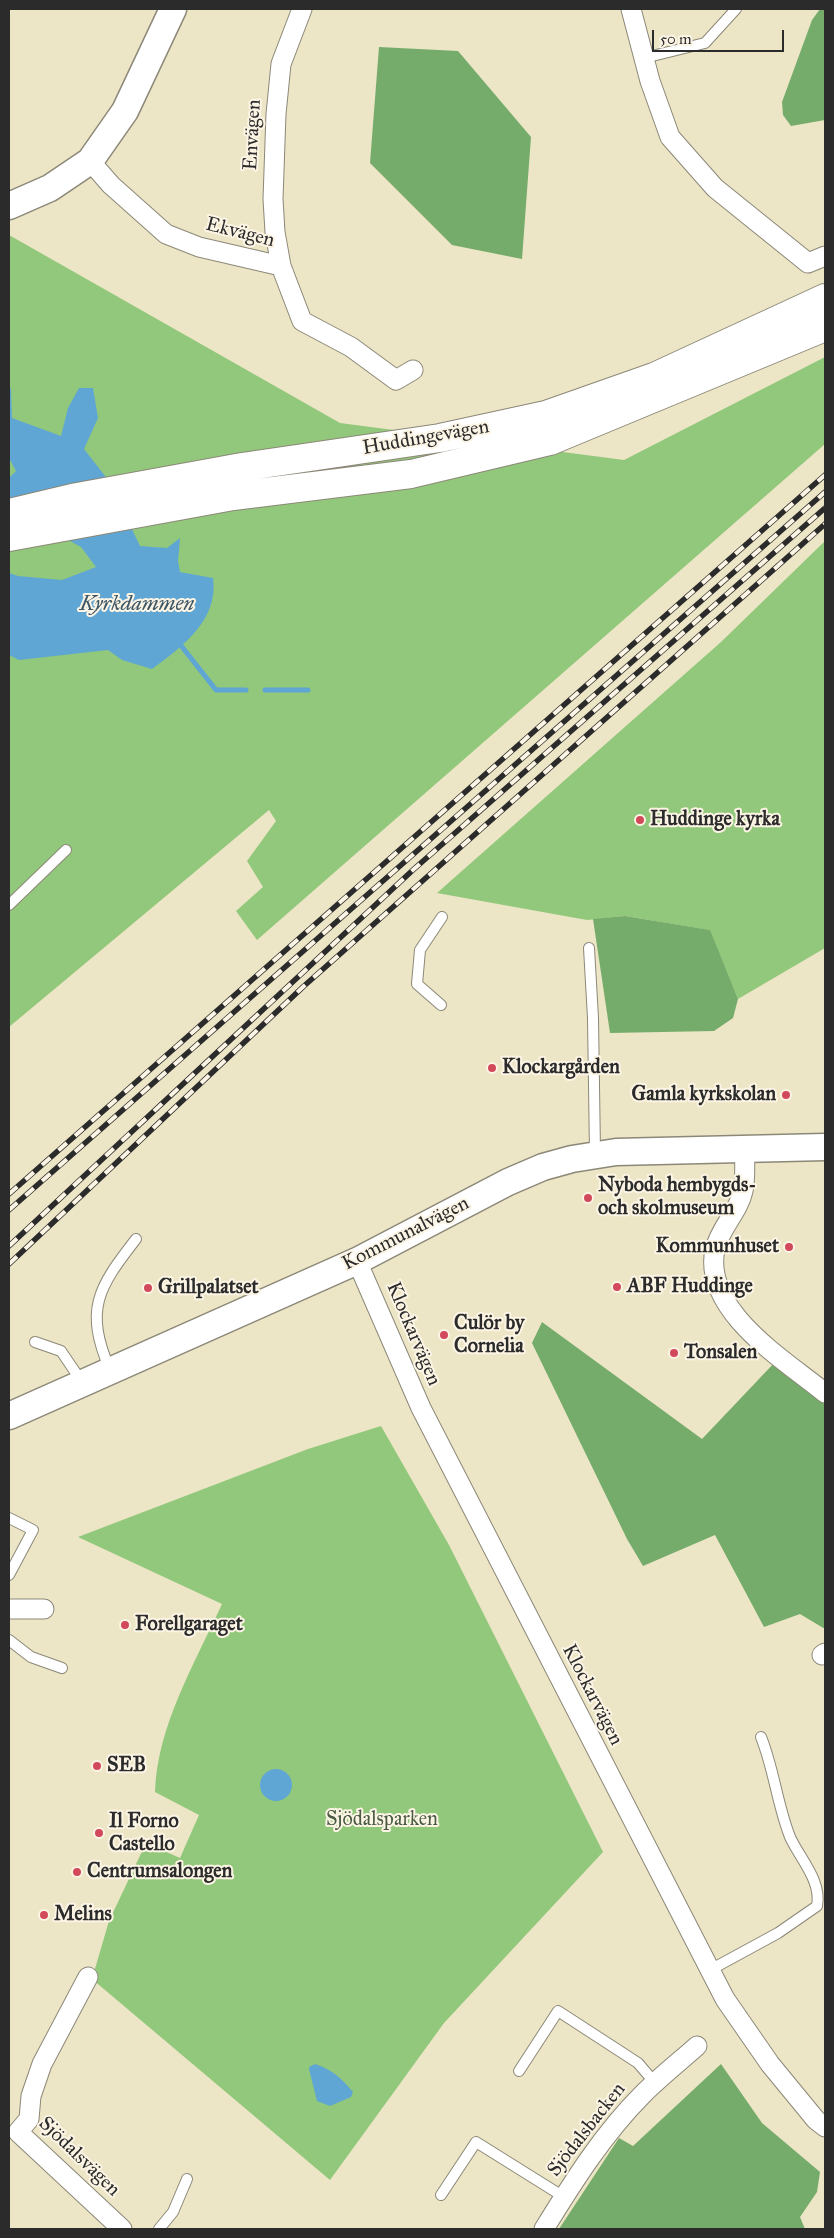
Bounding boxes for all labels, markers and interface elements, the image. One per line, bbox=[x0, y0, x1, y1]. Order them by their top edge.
scale bar bbox=[654, 20, 786, 52]
text: 50 m bbox=[660, 30, 692, 48]
street label: Envägen bbox=[239, 99, 267, 171]
street label: Ekvägen bbox=[203, 213, 277, 253]
street label: Huddingevägen bbox=[361, 415, 491, 461]
water label: Kyrkdammen bbox=[80, 592, 194, 618]
place label: Huddinge kyrka bbox=[650, 808, 780, 832]
marker: Huddinge kyrka bbox=[634, 814, 646, 826]
place label: Klockargården bbox=[502, 1056, 620, 1080]
marker: Klockargården bbox=[486, 1062, 498, 1074]
place label: Gamla kyrkskolan bbox=[632, 1083, 776, 1107]
marker: Gamla kyrkskolan bbox=[780, 1089, 792, 1101]
place label: Nyboda hembygds- och skolmuseum bbox=[598, 1174, 756, 1221]
street label: Kommunalvägen bbox=[339, 1192, 473, 1276]
marker: Nyboda hembygds- och skolmuseum bbox=[582, 1192, 594, 1204]
place label: Kommunhuset bbox=[656, 1235, 779, 1259]
marker: Kommunhuset bbox=[783, 1241, 795, 1253]
place label: ABF Huddinge bbox=[627, 1275, 753, 1299]
place label: Grillpalatset bbox=[158, 1276, 259, 1300]
street label: Klockarvägen bbox=[380, 1279, 446, 1389]
marker: ABF Huddinge bbox=[611, 1281, 623, 1293]
marker: Grillpalatset bbox=[142, 1282, 154, 1294]
place label: Culör by Cornelia bbox=[454, 1312, 524, 1359]
marker: Culör by Cornelia bbox=[438, 1329, 450, 1341]
place label: Tonsalen bbox=[684, 1341, 757, 1365]
marker: Tonsalen bbox=[668, 1347, 680, 1359]
place label: Forellgaraget bbox=[135, 1613, 243, 1637]
marker: Forellgaraget bbox=[119, 1619, 131, 1631]
street label: Klockarvägen bbox=[556, 1640, 628, 1750]
place label: SEB bbox=[107, 1754, 146, 1778]
marker: SEB bbox=[91, 1760, 103, 1772]
park label: Sjödalsparken bbox=[326, 1808, 438, 1832]
place label: Il Forno Castello bbox=[109, 1810, 179, 1857]
marker: Il Forno Castello bbox=[93, 1827, 105, 1839]
place label: Centrumsalongen bbox=[87, 1860, 232, 1884]
marker: Centrumsalongen bbox=[71, 1866, 83, 1878]
place label: Melins bbox=[54, 1903, 112, 1927]
marker: Melins bbox=[38, 1909, 50, 1921]
street label: Sjödalsbacken bbox=[543, 2078, 631, 2182]
street label: Sjödalsvägen bbox=[33, 2112, 125, 2202]

